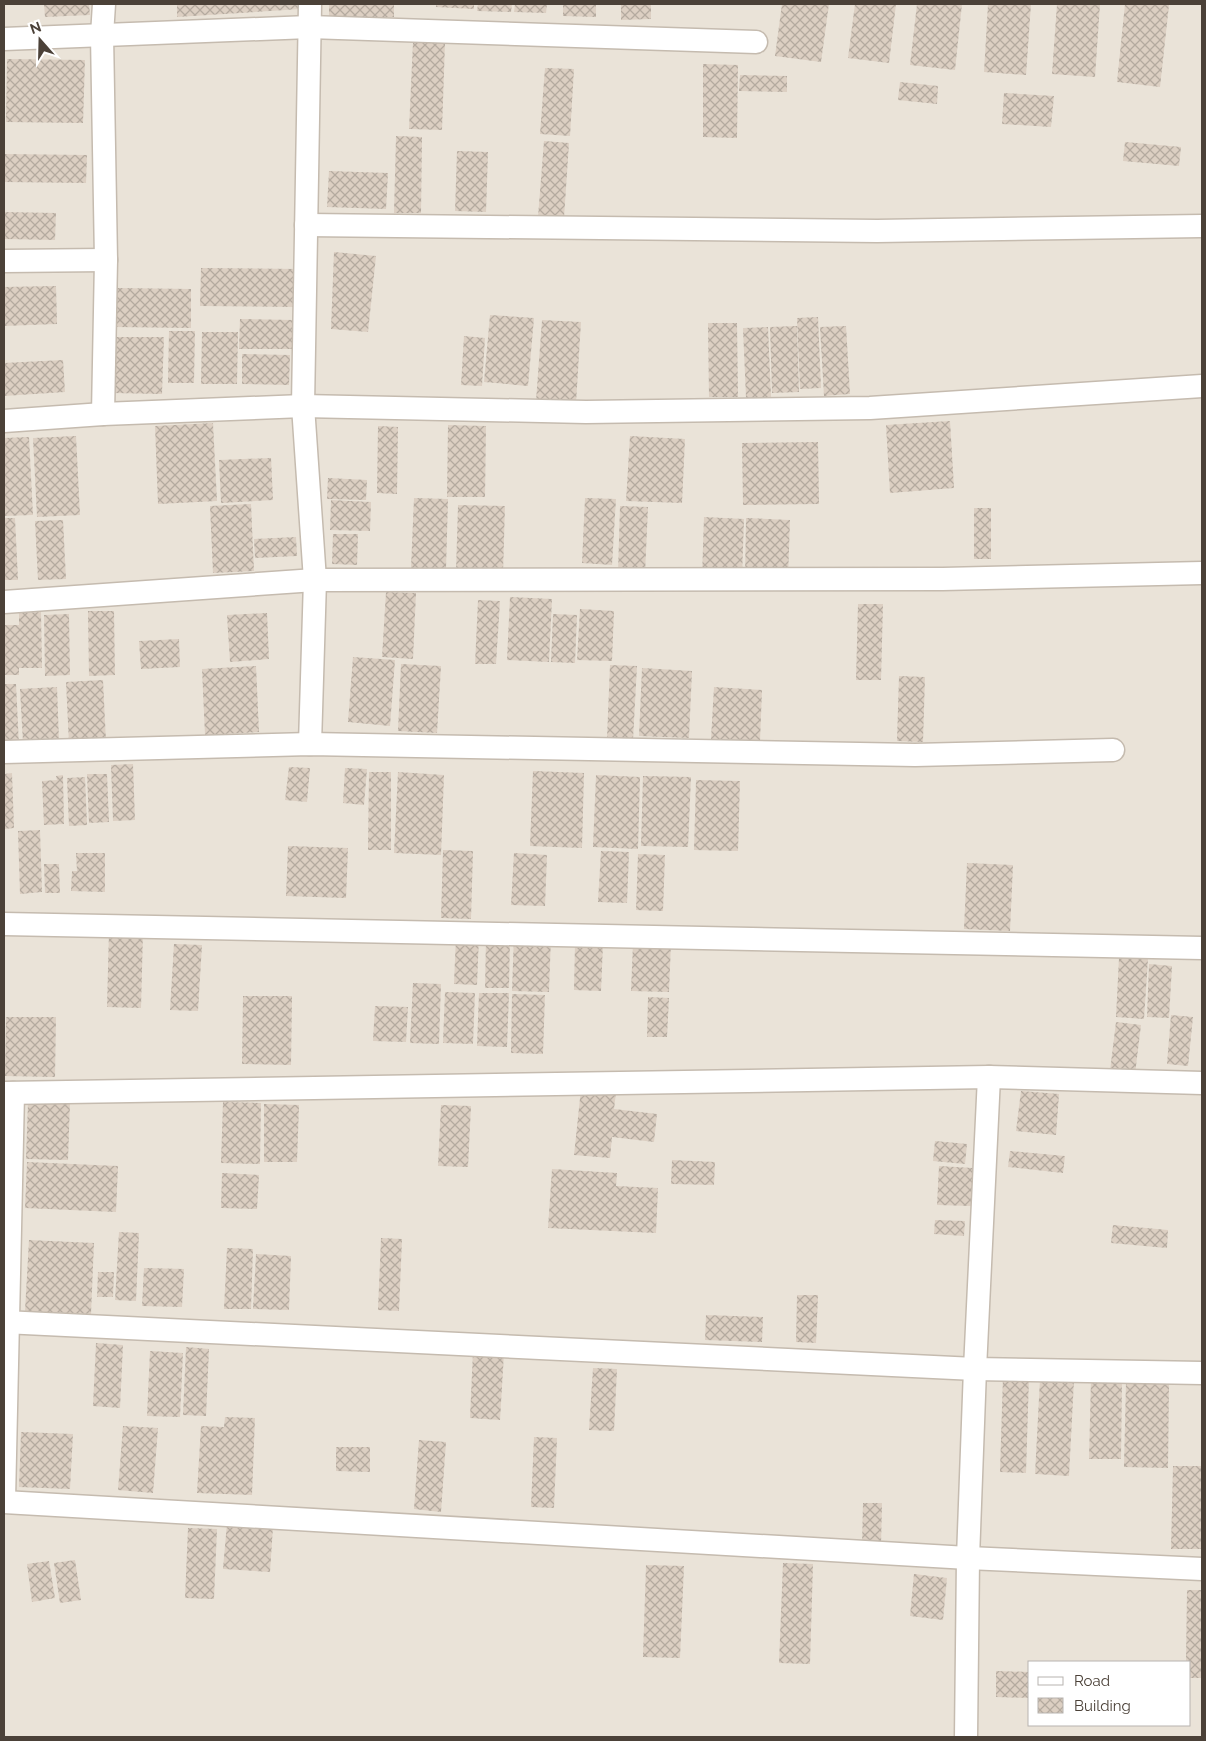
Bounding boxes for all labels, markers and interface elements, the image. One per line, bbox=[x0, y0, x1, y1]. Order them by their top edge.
north arrow bbox=[15, 15, 65, 65]
text: N bbox=[28, 18, 43, 37]
legend bbox=[1028, 1661, 1191, 1726]
text: Road bbox=[1074, 1672, 1110, 1690]
text: Building bbox=[1074, 1697, 1131, 1715]

